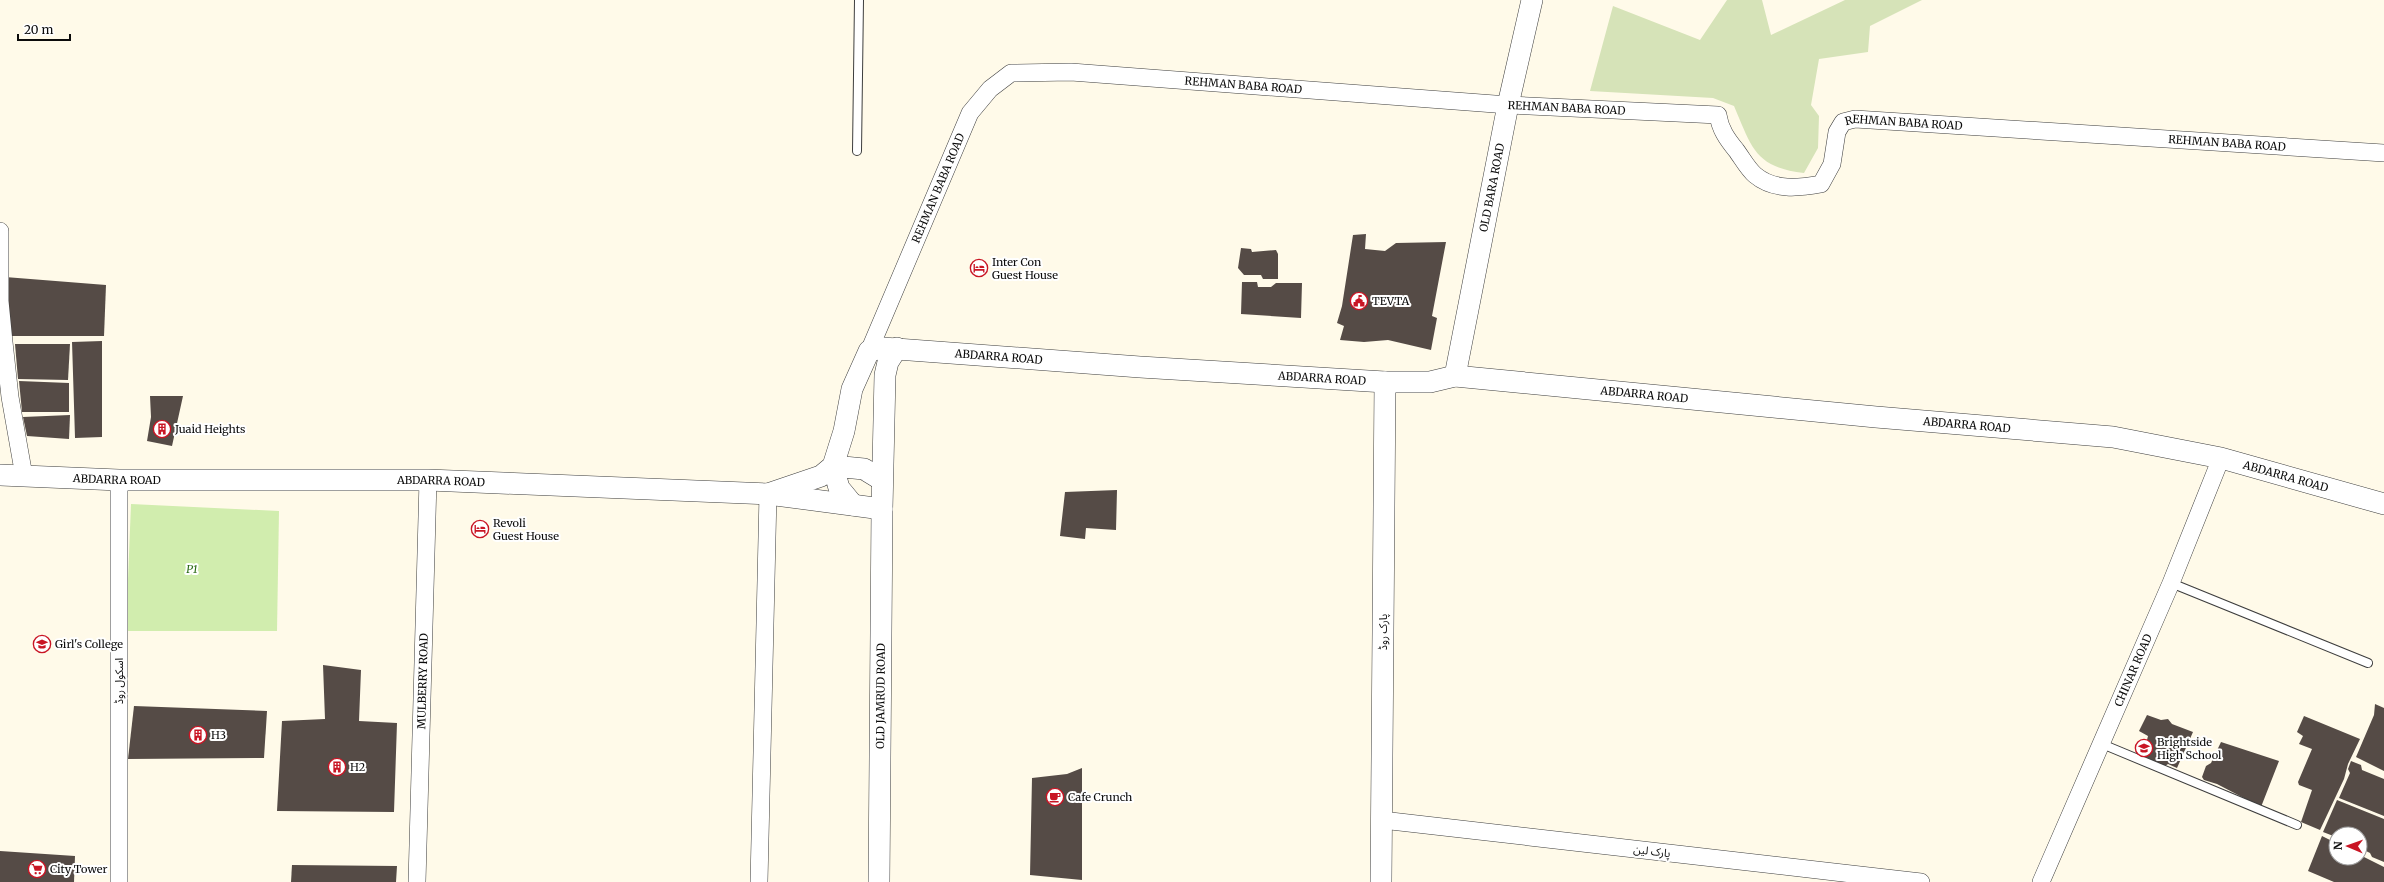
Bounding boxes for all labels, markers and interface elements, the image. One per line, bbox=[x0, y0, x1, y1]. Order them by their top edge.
scale bar bbox=[18, 16, 70, 42]
text: 20 m bbox=[24, 22, 53, 37]
street label: REHMAN BABA ROAD bbox=[1184, 74, 1303, 96]
street label: REHMAN BABA ROAD bbox=[1507, 98, 1626, 118]
street label: REHMAN BABA ROAD bbox=[1843, 112, 1963, 133]
street label: REHMAN BABA ROAD bbox=[909, 131, 968, 245]
street label: REHMAN BABA ROAD bbox=[2168, 132, 2286, 154]
street label: OLD BARA ROAD bbox=[1476, 142, 1507, 233]
place label: Inter Con Guest House bbox=[992, 255, 1058, 282]
hotel icon: Inter Con Guest House bbox=[969, 258, 989, 278]
public building icon: TEVTA bbox=[1349, 291, 1369, 311]
place label: TEVTA bbox=[1372, 294, 1410, 308]
street label: ABDARRA ROAD bbox=[953, 346, 1043, 367]
street label: ABDARRA ROAD bbox=[1277, 368, 1366, 388]
street label: ABDARRA ROAD bbox=[1599, 383, 1689, 406]
street label: ABDARRA ROAD bbox=[1921, 414, 2011, 435]
building icon: Juaid Heights bbox=[152, 419, 172, 439]
place label: Juaid Heights bbox=[174, 422, 245, 436]
street label: ABDARRA ROAD bbox=[2241, 457, 2330, 495]
street label: ABDARRA ROAD bbox=[72, 471, 161, 487]
street label: ABDARRA ROAD bbox=[396, 473, 485, 489]
place label: Revoli Guest House bbox=[493, 516, 559, 543]
hotel icon: Revoli Guest House bbox=[470, 519, 490, 539]
park label: P1 bbox=[186, 562, 198, 576]
street label: پارک روڈ bbox=[1376, 614, 1391, 650]
street label: CHINAR ROAD bbox=[2111, 632, 2155, 709]
street label: MULBERRY ROAD bbox=[414, 633, 431, 729]
school or university icon: Girl's College bbox=[32, 634, 52, 654]
place label: Girl's College bbox=[55, 637, 123, 651]
street label: OLD JAMRUD ROAD bbox=[873, 643, 888, 749]
street label: اسکول روڈ bbox=[112, 658, 126, 704]
building icon: H3 bbox=[188, 725, 208, 745]
place label: H3 bbox=[211, 728, 226, 742]
place label: Brightside High School bbox=[2157, 735, 2222, 762]
school or university icon: Brightside High School bbox=[2134, 738, 2154, 758]
building icon: H2 bbox=[327, 757, 347, 777]
place label: H2 bbox=[350, 760, 365, 774]
cafe icon: Cafe Crunch bbox=[1045, 787, 1065, 807]
place label: Cafe Crunch bbox=[1068, 790, 1133, 804]
north arrow bbox=[2328, 826, 2368, 866]
text: N bbox=[2331, 841, 2345, 850]
street label: پارک لین bbox=[1632, 842, 1671, 861]
supermarket icon: City Tower bbox=[27, 859, 47, 879]
place label: City Tower bbox=[50, 862, 107, 876]

